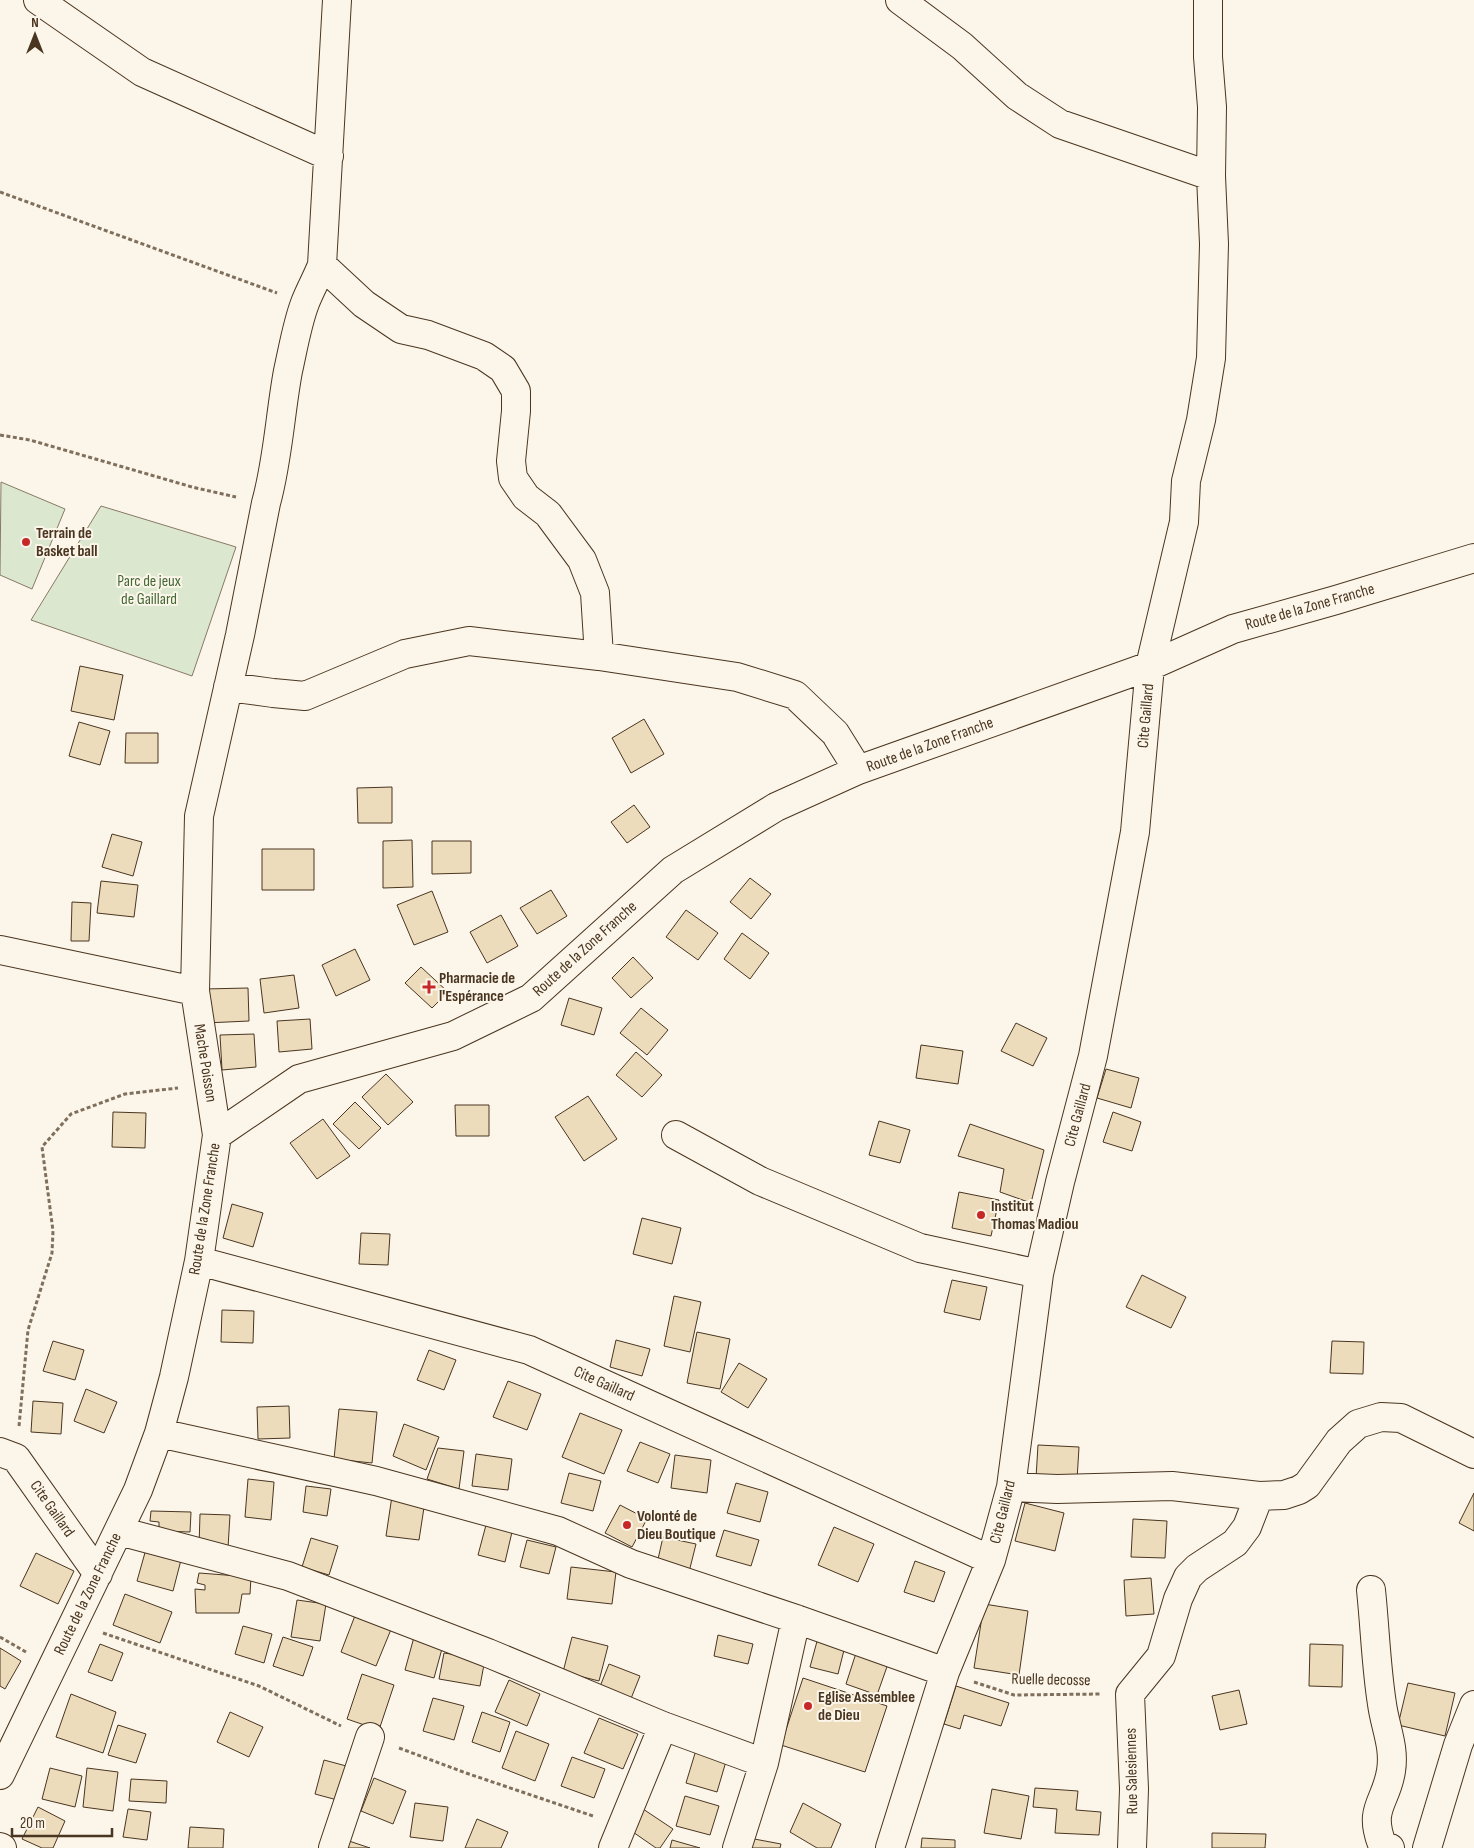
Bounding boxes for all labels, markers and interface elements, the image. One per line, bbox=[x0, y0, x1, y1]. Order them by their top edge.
north arrow bbox=[10, 10, 60, 60]
text: N bbox=[31, 14, 39, 31]
place label: Terrain de Basket ball bbox=[36, 524, 97, 561]
marker: Terrain de Basket ball bbox=[20, 536, 32, 548]
park label: Parc de jeux de Gaillard bbox=[117, 572, 181, 609]
street label: Route de la Zone Franche bbox=[1243, 579, 1377, 635]
street label: Cite Gaillard bbox=[1134, 683, 1158, 749]
street label: Route de la Zone Franche bbox=[864, 713, 996, 777]
street label: Route de la Zone Franche bbox=[529, 897, 641, 1001]
place label: Pharmacie de l'Espérance bbox=[439, 969, 515, 1006]
marker: Pharmacie de l'Espérance bbox=[423, 981, 435, 993]
street label: Mache Poisson bbox=[189, 1022, 221, 1104]
street label: Cite Gaillard bbox=[1060, 1081, 1096, 1149]
street label: Route de la Zone Franche bbox=[185, 1142, 225, 1276]
place label: Institut Thomas Madiou bbox=[991, 1197, 1079, 1234]
marker: Institut Thomas Madiou bbox=[975, 1209, 987, 1221]
street label: Cite Gaillard bbox=[571, 1362, 637, 1406]
street label: Cite Gaillard bbox=[26, 1477, 78, 1541]
street label: Cite Gaillard bbox=[986, 1478, 1020, 1546]
place label: Volonté de Dieu Boutique bbox=[637, 1507, 716, 1544]
marker: Volonté de Dieu Boutique bbox=[621, 1519, 633, 1531]
street label: Route de la Zone Franche bbox=[50, 1530, 126, 1658]
street label: Ruelle decosse bbox=[1011, 1670, 1091, 1690]
place label: Eglise Assemblee de Dieu bbox=[818, 1688, 915, 1725]
marker: Eglise Assemblee de Dieu bbox=[802, 1700, 814, 1712]
street label: Rue Salesiennes bbox=[1122, 1727, 1142, 1814]
scale bar bbox=[12, 1806, 112, 1838]
text: 20 m bbox=[20, 1814, 45, 1833]

